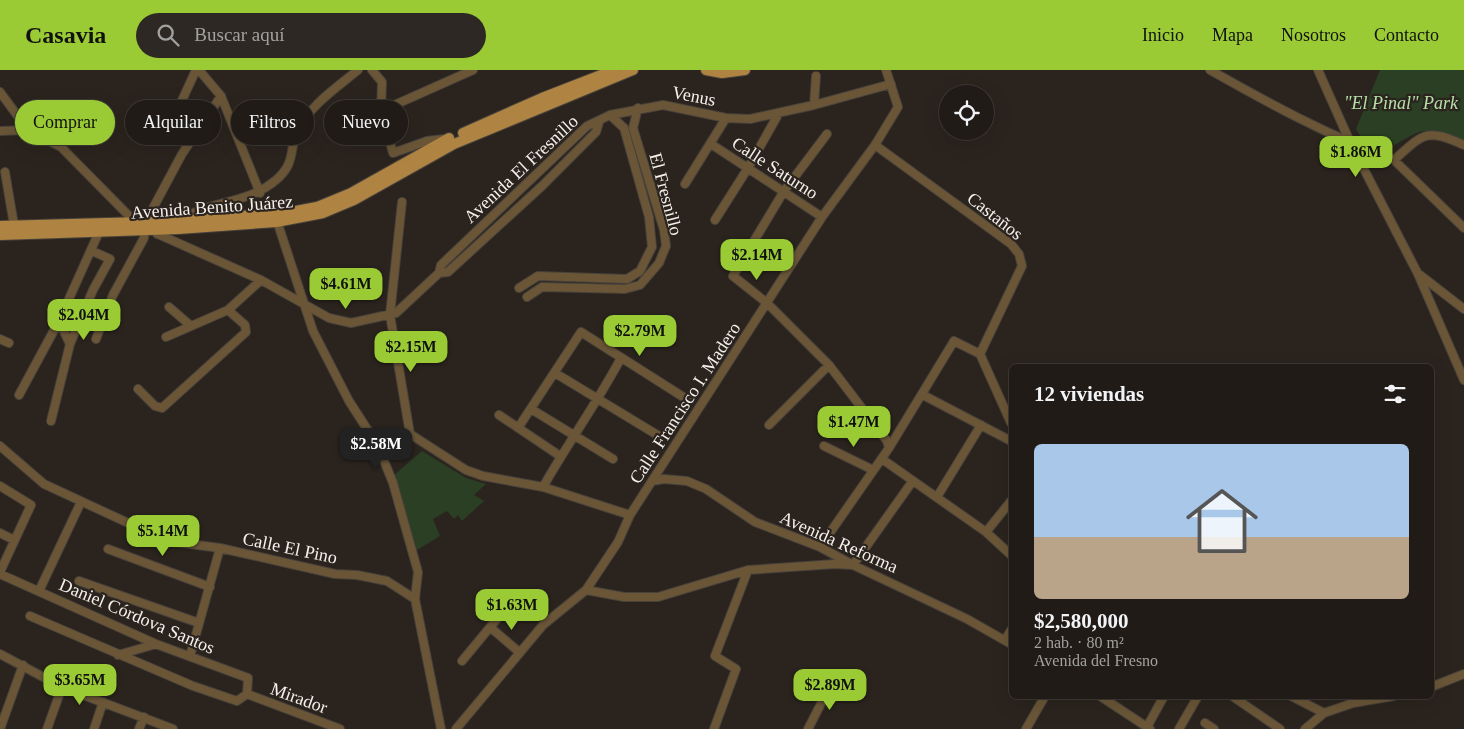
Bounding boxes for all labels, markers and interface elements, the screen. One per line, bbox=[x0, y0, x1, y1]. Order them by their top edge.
search box bbox=[136, 13, 486, 58]
icon: search bbox=[154, 21, 182, 49]
text: Casavia bbox=[25, 22, 106, 48]
text: Buscar aquí bbox=[194, 24, 285, 45]
text: Inicio bbox=[1142, 25, 1184, 45]
text: Mapa bbox=[1212, 25, 1253, 45]
text: Nosotros bbox=[1281, 25, 1346, 45]
text: Contacto bbox=[1374, 25, 1439, 45]
street label: Venus bbox=[670, 82, 718, 110]
map controls bbox=[939, 85, 994, 140]
button: locate bbox=[939, 85, 994, 140]
park label: "El Pinal" Park bbox=[1344, 93, 1459, 113]
chip: Comprar bbox=[15, 100, 115, 145]
chip: Alquilar bbox=[125, 100, 221, 145]
chip: Filtros bbox=[231, 100, 314, 145]
chip: Nuevo bbox=[324, 100, 408, 145]
street label: Avenida El Fresnillo bbox=[460, 111, 582, 227]
street label: Calle Saturno bbox=[728, 133, 822, 203]
pin: $1.86M bbox=[1315, 136, 1397, 178]
text: $1.86M bbox=[1330, 143, 1382, 160]
street label: El Fresnillo bbox=[645, 151, 687, 237]
street label: Castaños bbox=[963, 188, 1027, 244]
street label: Avenida Benito Juárez bbox=[130, 191, 294, 223]
pin: $2.14M bbox=[716, 238, 798, 281]
text: $2.14M bbox=[731, 246, 783, 263]
pin: $4.61M bbox=[305, 268, 387, 310]
text: $4.61M bbox=[320, 275, 372, 292]
pin: $2.04M bbox=[43, 298, 125, 341]
text: $2.04M bbox=[58, 306, 110, 323]
pin: $2.79M bbox=[599, 314, 681, 357]
street label: Calle Francisco I. Madero bbox=[625, 319, 745, 487]
text: $2.79M bbox=[614, 322, 666, 339]
pin: $2.15M bbox=[370, 330, 452, 373]
text: $2.15M bbox=[385, 338, 437, 355]
icon: filters bbox=[1381, 380, 1409, 408]
text: 12 viviendas bbox=[1034, 382, 1144, 406]
pin: $1.47M bbox=[813, 406, 895, 448]
text: $1.47M bbox=[828, 413, 880, 430]
pin: $2.58M bbox=[335, 428, 417, 470]
text: $2.58M bbox=[350, 435, 402, 452]
icon: home bbox=[1177, 476, 1267, 566]
street label: Avenida Reforma bbox=[777, 507, 901, 577]
pin: $5.14M bbox=[122, 514, 204, 557]
text: $5.14M bbox=[137, 522, 189, 539]
street label: Calle El Pino bbox=[241, 528, 339, 568]
street label: Daniel Córdova Santos bbox=[56, 574, 218, 658]
pin: $1.63M bbox=[471, 588, 553, 631]
text: $1.63M bbox=[486, 596, 538, 613]
text: $2,580,000 bbox=[1034, 609, 1129, 633]
text: 2 hab. · 80 m² bbox=[1034, 634, 1124, 651]
text: Avenida del Fresno bbox=[1034, 652, 1158, 669]
pin: $3.65M bbox=[39, 664, 121, 706]
pin: $2.89M bbox=[789, 668, 871, 711]
text: $3.65M bbox=[54, 671, 106, 688]
text: $2.89M bbox=[804, 676, 856, 693]
street label: Mirador bbox=[268, 679, 330, 717]

